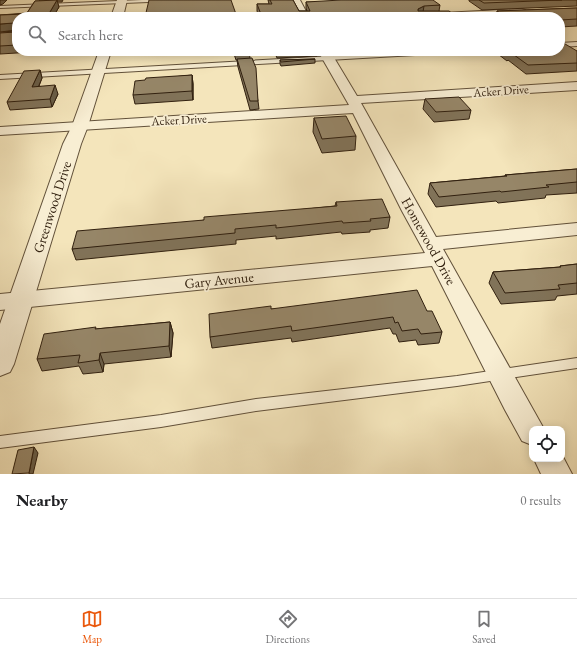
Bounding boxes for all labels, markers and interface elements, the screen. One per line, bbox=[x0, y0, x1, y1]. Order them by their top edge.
search box bbox=[12, 12, 565, 56]
icon: search bbox=[26, 23, 48, 45]
text: Search here bbox=[58, 25, 123, 44]
street label: Acker Drive bbox=[472, 81, 530, 101]
street label: Acker Drive bbox=[150, 111, 207, 129]
street label: Greenwood Drive bbox=[29, 158, 75, 255]
street label: Homewood Drive bbox=[397, 194, 461, 288]
street label: Gary Avenue bbox=[183, 267, 255, 293]
map controls bbox=[529, 426, 565, 462]
button: locate bbox=[529, 426, 565, 462]
text: Nearby bbox=[16, 489, 68, 511]
text: 0 results bbox=[520, 492, 561, 509]
tab: Map bbox=[81, 608, 103, 646]
tab: Directions bbox=[266, 608, 310, 646]
tab: Saved bbox=[472, 608, 496, 646]

